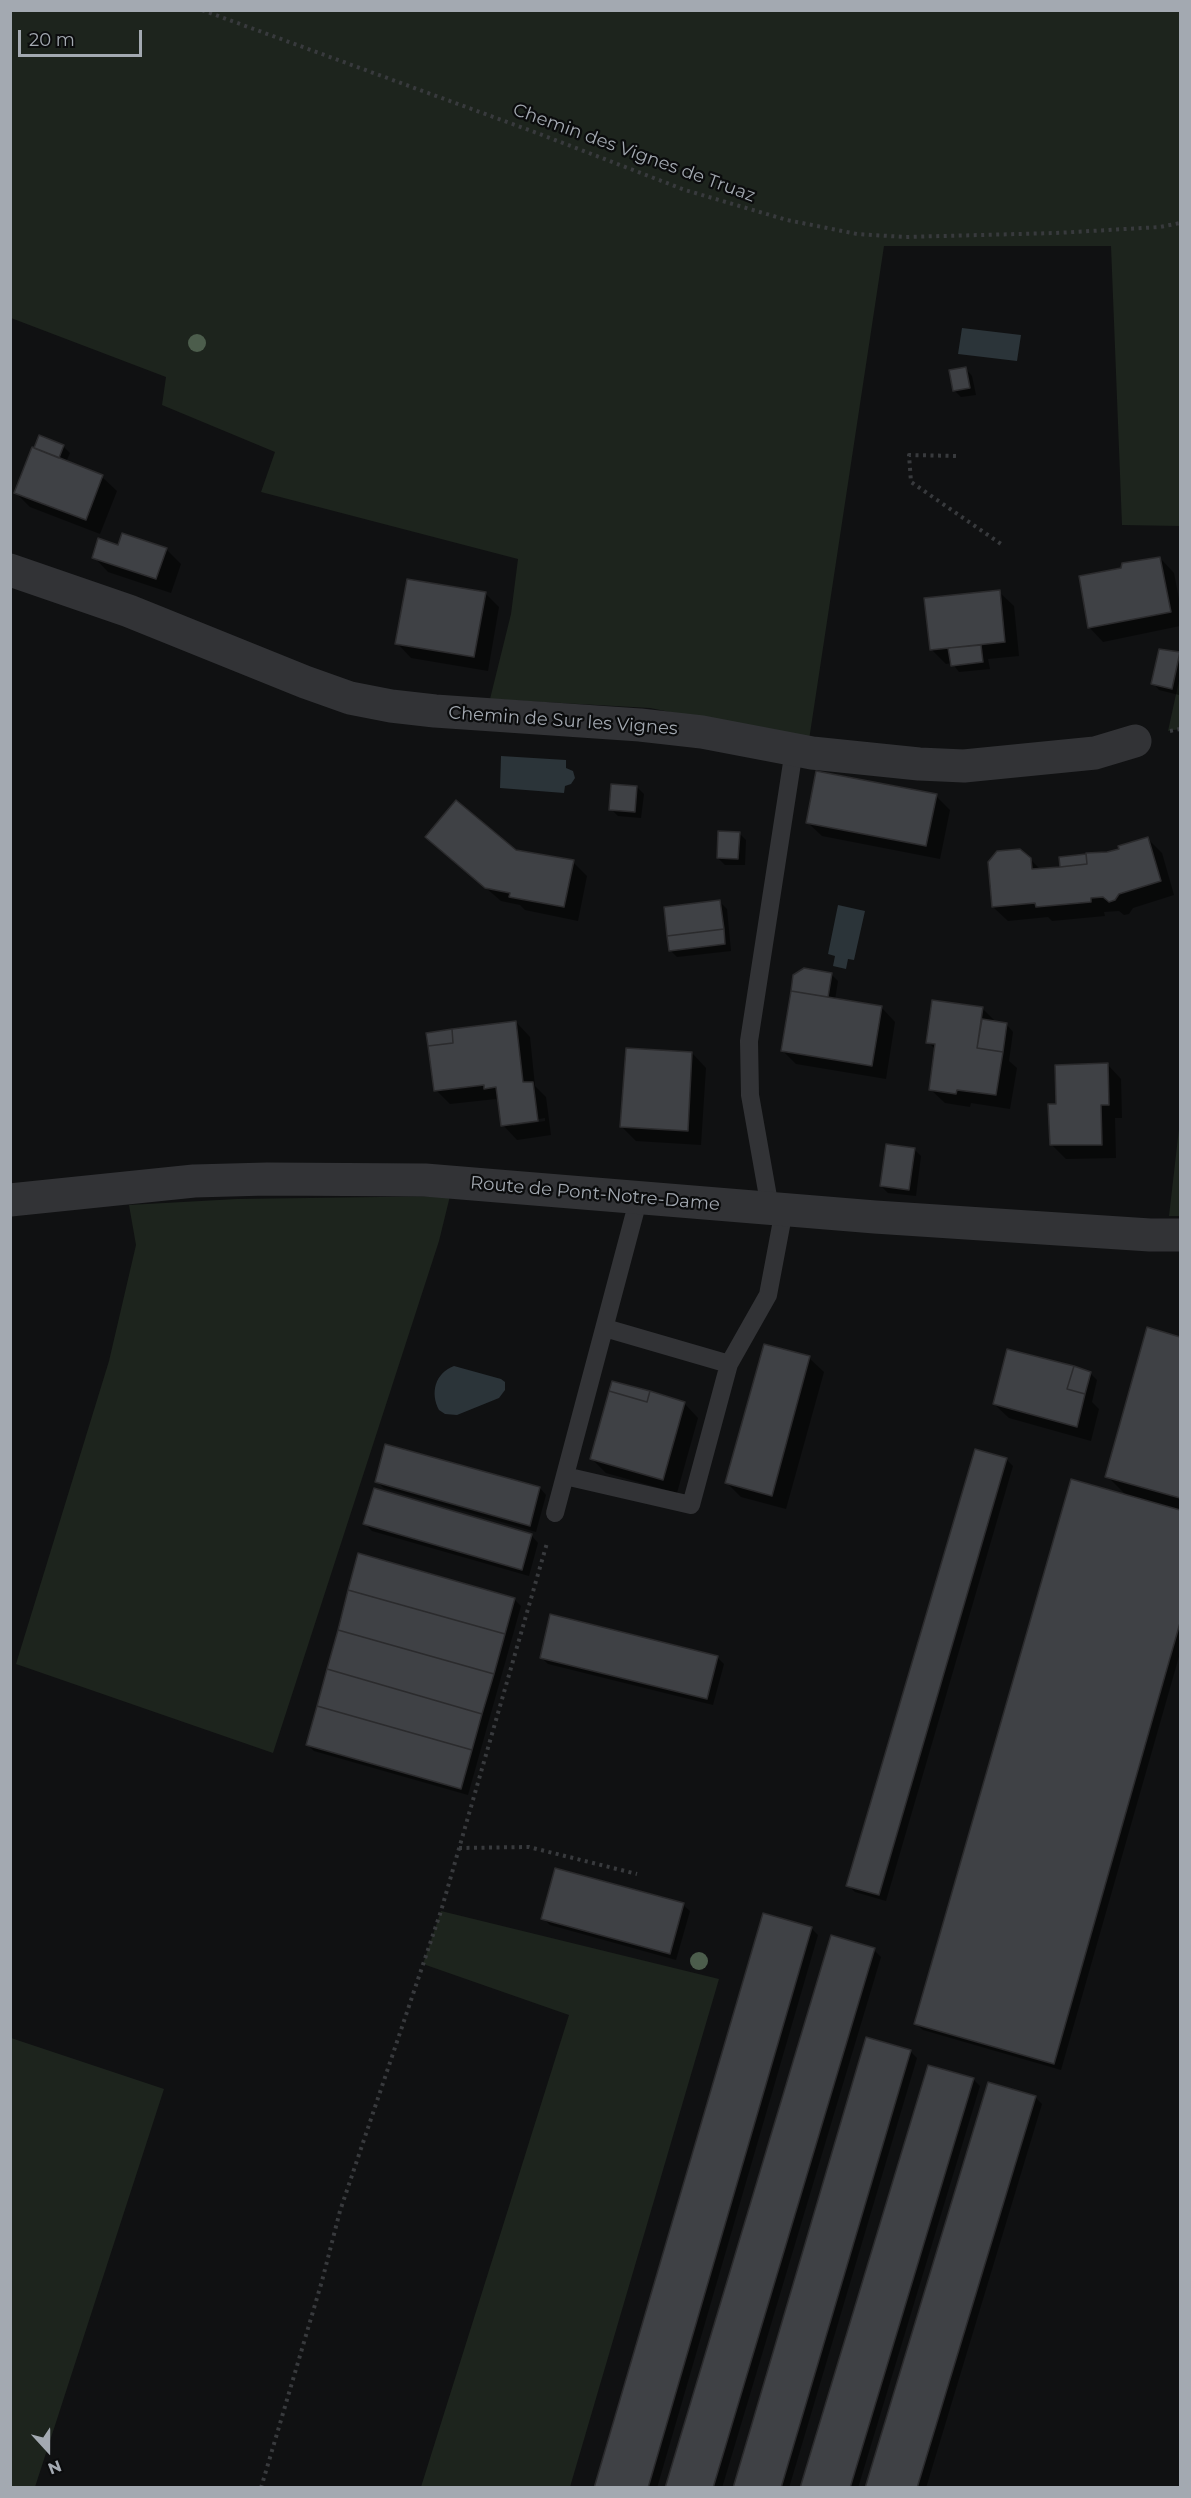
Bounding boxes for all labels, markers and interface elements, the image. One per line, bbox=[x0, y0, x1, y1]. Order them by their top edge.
scale bar bbox=[21, 18, 146, 56]
text: 20 m bbox=[29, 29, 75, 51]
street label: Chemin des Vignes de Truaz bbox=[510, 99, 758, 207]
street label: Chemin de Sur les Vignes bbox=[448, 702, 678, 740]
street label: Route de Pont-Notre-Dame bbox=[469, 1172, 721, 1216]
north arrow bbox=[18, 2420, 78, 2480]
text: N bbox=[45, 2456, 64, 2478]

